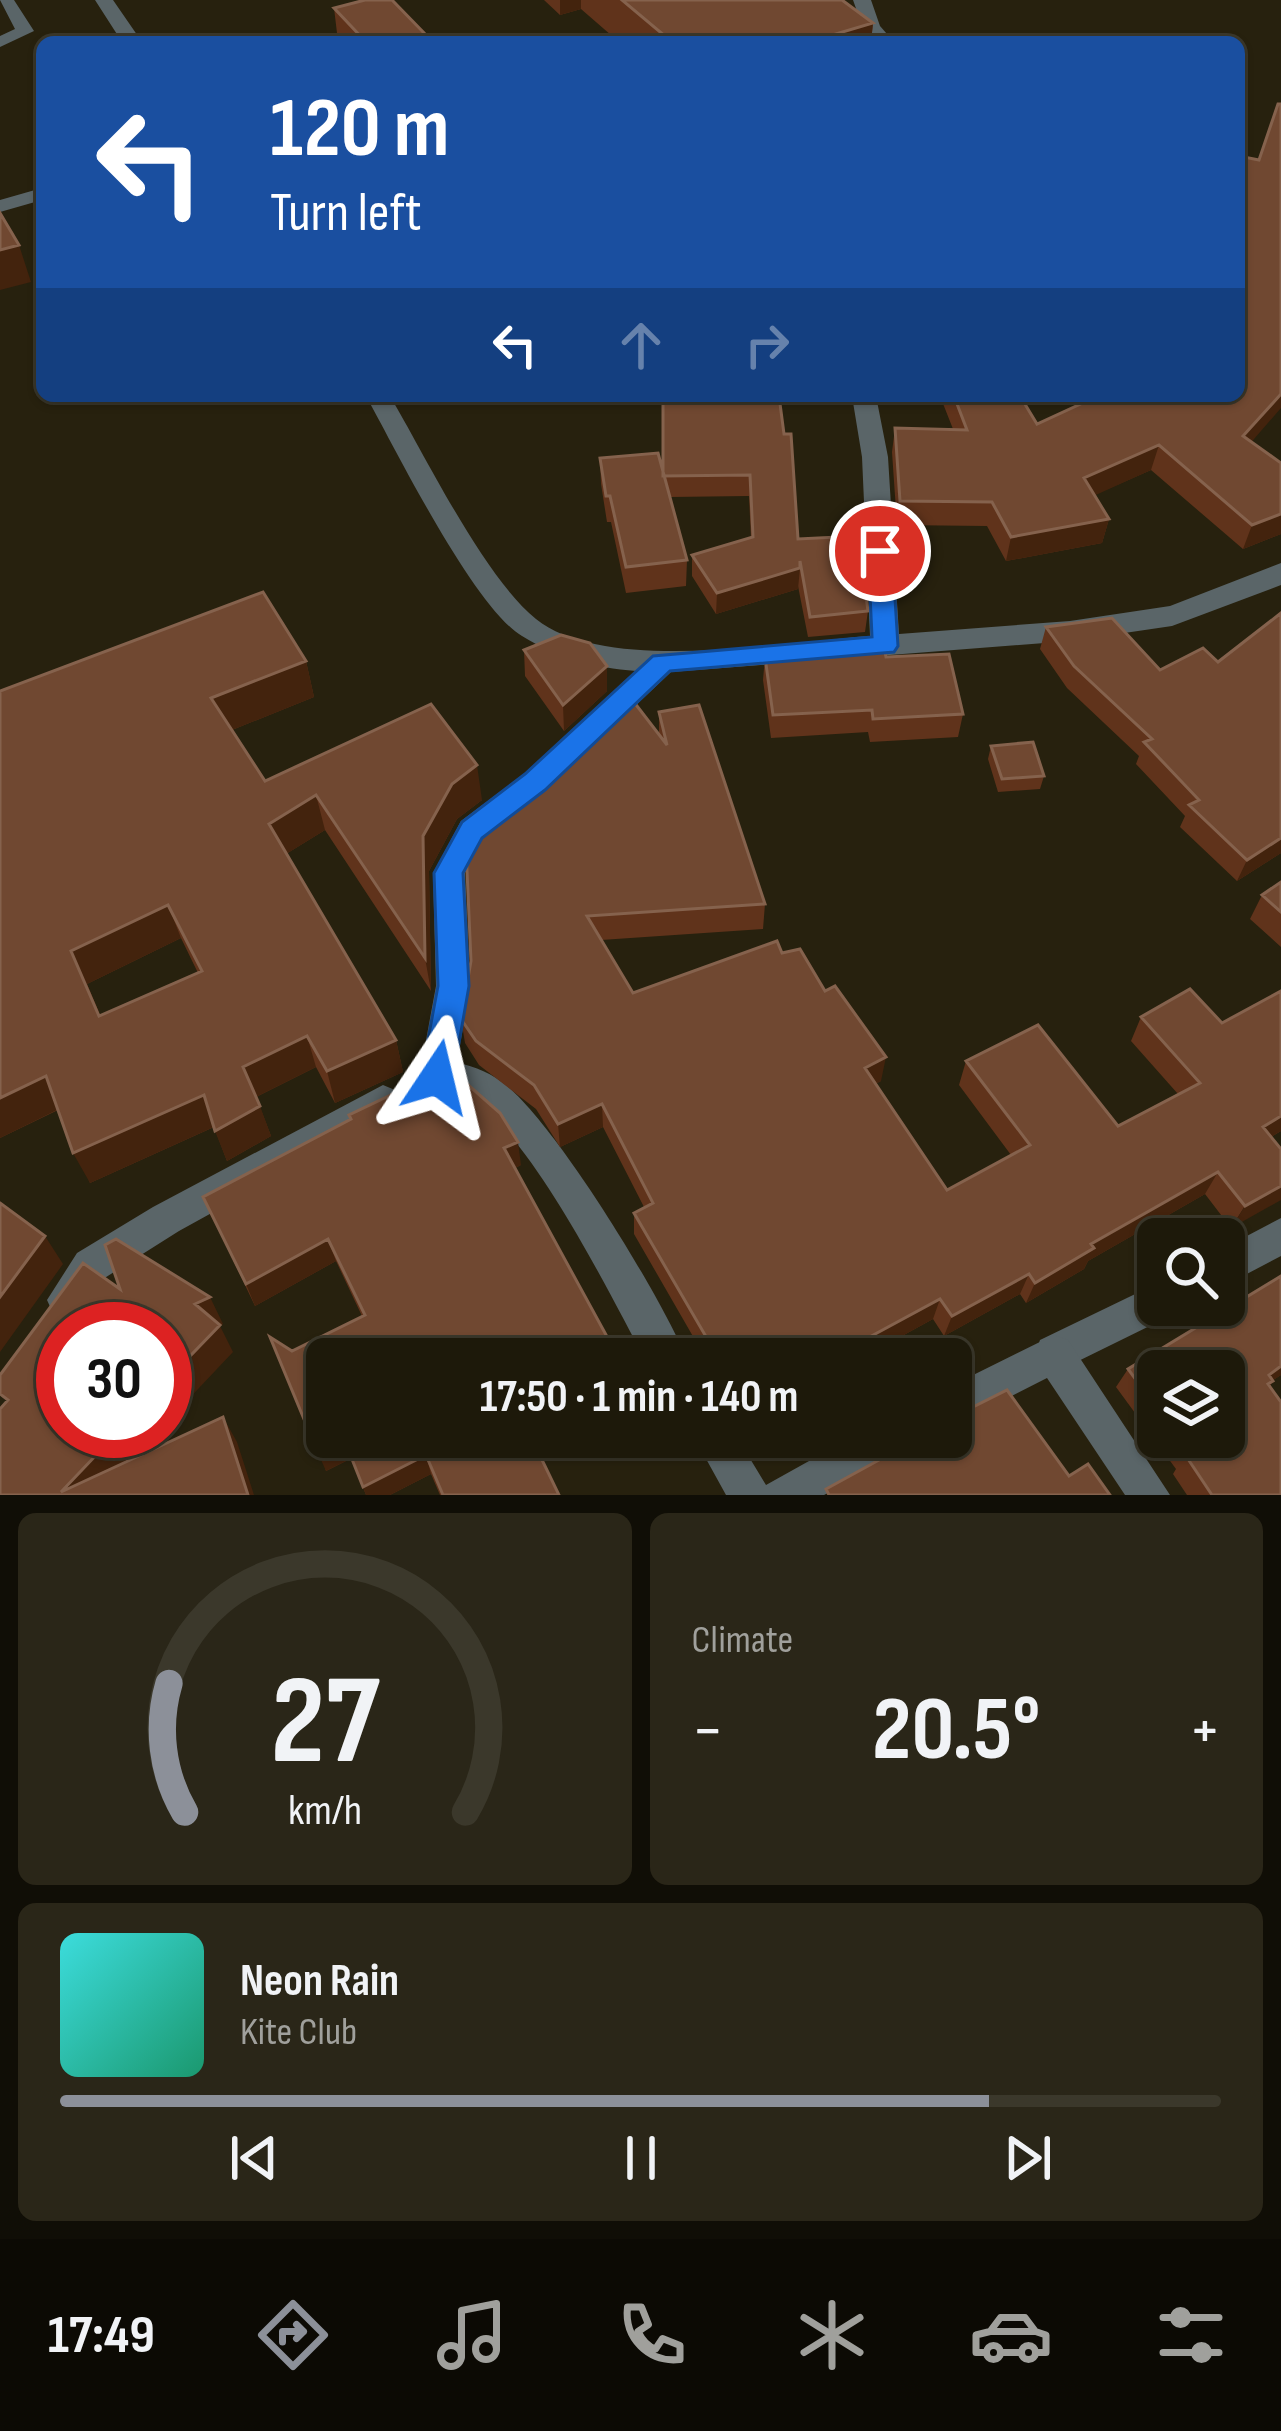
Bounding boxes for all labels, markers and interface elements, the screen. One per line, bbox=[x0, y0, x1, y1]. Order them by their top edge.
text: 120 m bbox=[270, 79, 449, 180]
icon: left bbox=[72, 84, 228, 240]
text: Turn left bbox=[270, 181, 422, 246]
icon: left bbox=[482, 312, 548, 378]
icon: ahead bbox=[608, 312, 674, 378]
icon: right bbox=[734, 312, 800, 378]
pin bbox=[829, 500, 931, 602]
icon: arrive bbox=[847, 518, 913, 584]
position arrow bbox=[374, 1014, 500, 1140]
map controls bbox=[1137, 1218, 1245, 1458]
button: search bbox=[1137, 1218, 1245, 1326]
speed limit sign: 30 bbox=[36, 1302, 192, 1458]
button: layers bbox=[1137, 1350, 1245, 1458]
text: 17:50 · 1 min · 140 m bbox=[480, 1370, 798, 1425]
text: Climate bbox=[692, 1617, 793, 1664]
text: 27 bbox=[270, 1649, 380, 1798]
text: 20.5° bbox=[872, 1677, 1040, 1785]
text: − bbox=[692, 1692, 724, 1771]
text: + bbox=[1189, 1692, 1221, 1771]
text: km/h bbox=[288, 1785, 362, 1837]
text: Neon Rain bbox=[240, 1954, 399, 2009]
text: Kite Club bbox=[240, 2009, 357, 2056]
icon: previous bbox=[221, 2125, 287, 2191]
icon: pause bbox=[608, 2125, 674, 2191]
icon: next bbox=[995, 2125, 1061, 2191]
icon: directions bbox=[251, 2293, 335, 2377]
icon: music bbox=[430, 2293, 514, 2377]
icon: phone bbox=[610, 2293, 694, 2377]
icon: climate bbox=[790, 2293, 874, 2377]
icon: car bbox=[969, 2293, 1053, 2377]
icon: filters bbox=[1149, 2293, 1233, 2377]
text: 17:49 bbox=[48, 2303, 155, 2368]

